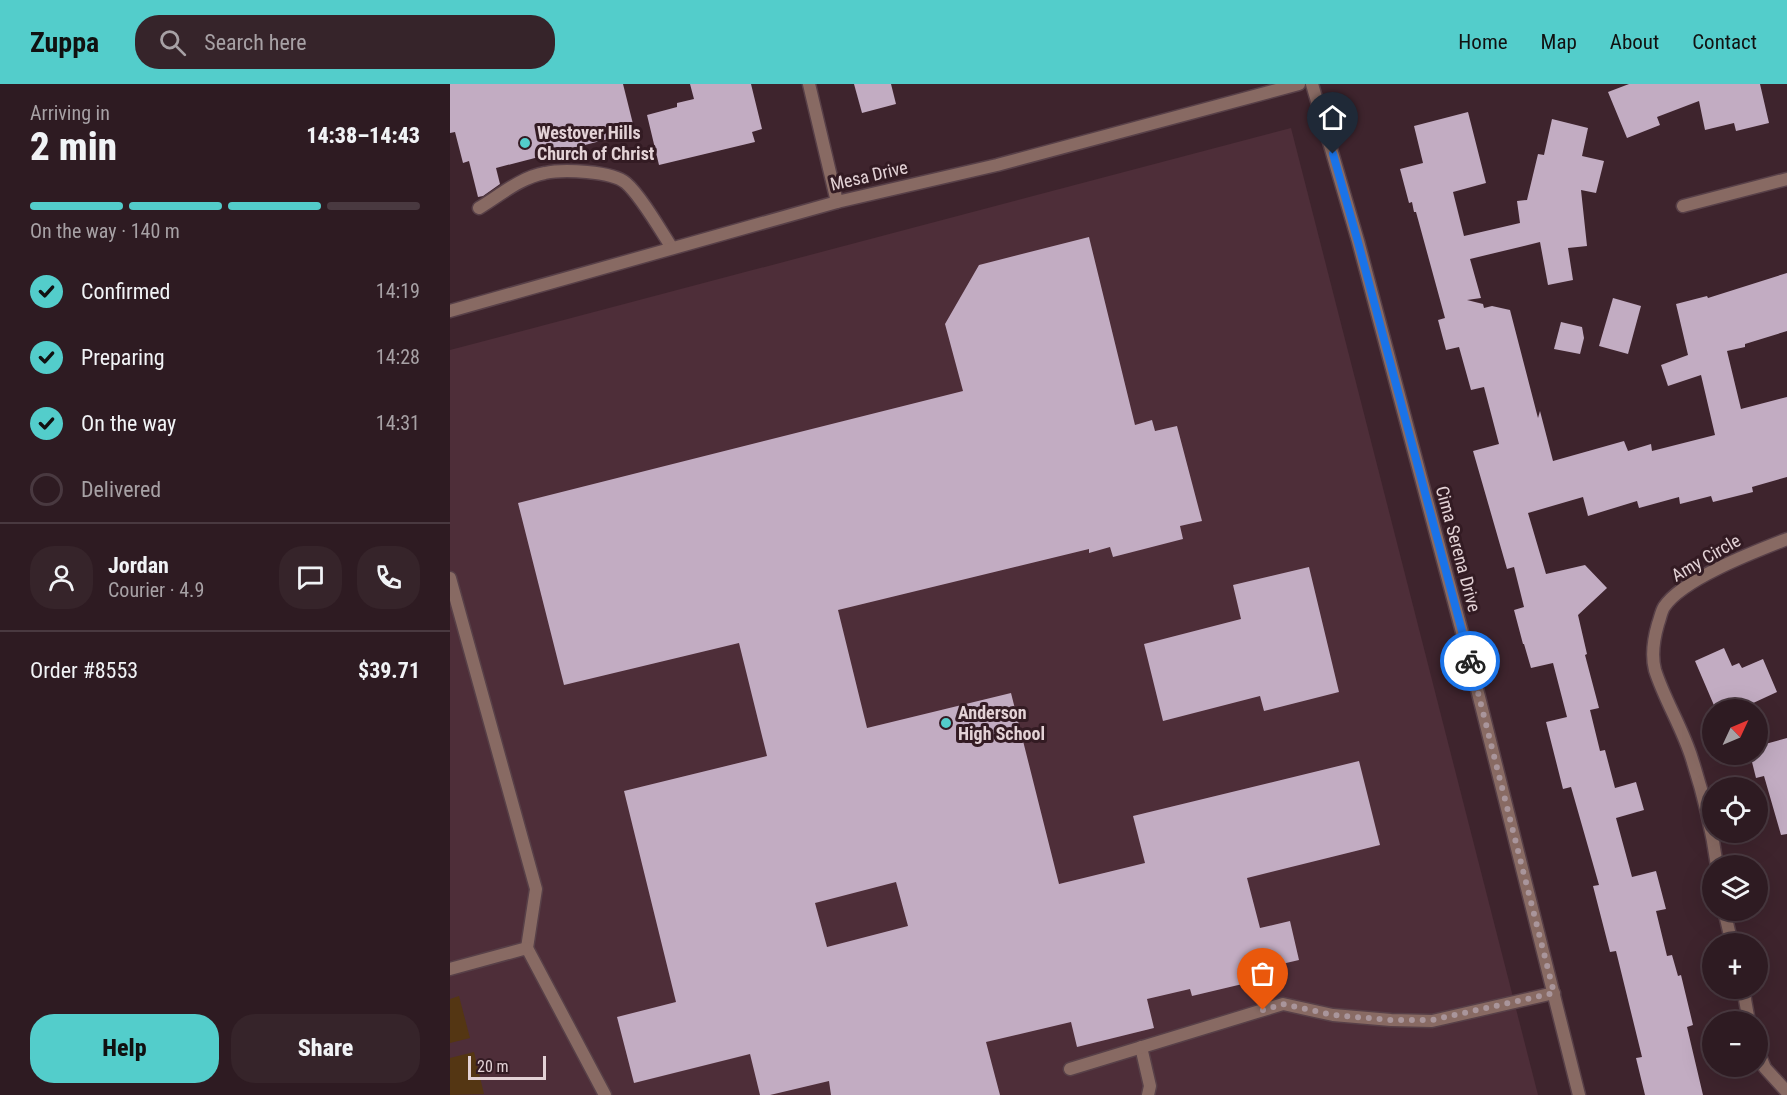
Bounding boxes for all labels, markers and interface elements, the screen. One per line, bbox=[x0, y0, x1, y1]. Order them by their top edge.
search box bbox=[135, 15, 555, 69]
text: Zuppa bbox=[30, 26, 99, 59]
icon: search bbox=[156, 26, 189, 59]
text: Search here bbox=[204, 30, 307, 55]
text: Home bbox=[1458, 30, 1508, 54]
text: Map bbox=[1541, 30, 1577, 54]
text: About bbox=[1610, 30, 1659, 54]
text: Contact bbox=[1692, 30, 1757, 54]
pin bbox=[1307, 92, 1358, 154]
text: Arriving in bbox=[30, 101, 110, 125]
icon: home bbox=[1316, 101, 1349, 134]
place label: Westover Hills Church of Christ bbox=[537, 122, 655, 164]
text: 14:38–14:43 bbox=[306, 123, 420, 148]
text: 2 min bbox=[30, 124, 117, 170]
marker: Westover Hills Church of Christ bbox=[518, 136, 532, 150]
street label: Mesa Drive bbox=[828, 156, 910, 195]
text: On the way · 140 m bbox=[30, 219, 180, 243]
icon: check bbox=[30, 275, 63, 308]
text: Confirmed bbox=[81, 279, 170, 304]
text: 14:19 bbox=[376, 279, 420, 303]
icon: check bbox=[30, 341, 63, 374]
text: Preparing bbox=[81, 345, 165, 370]
text: 14:28 bbox=[376, 345, 420, 369]
icon: check bbox=[30, 407, 63, 440]
text: On the way bbox=[81, 411, 176, 436]
text: 14:31 bbox=[376, 411, 420, 435]
text: Delivered bbox=[81, 477, 161, 502]
street label: Cima Serena Drive bbox=[1432, 484, 1485, 614]
street label: Amy Circle bbox=[1668, 529, 1744, 586]
button: person bbox=[30, 546, 93, 609]
button: chat bbox=[279, 546, 342, 609]
button: phone bbox=[357, 546, 420, 609]
text: Jordan bbox=[108, 553, 169, 578]
text: Courier · 4.9 bbox=[108, 578, 204, 602]
courier bbox=[1440, 631, 1500, 691]
icon: bike bbox=[1454, 645, 1487, 678]
text: Order #8553 bbox=[30, 658, 138, 683]
text: $39.71 bbox=[358, 658, 420, 683]
north arrow bbox=[1702, 699, 1768, 765]
map controls bbox=[1702, 699, 1768, 1077]
place label: Anderson High School bbox=[958, 702, 1045, 744]
marker: Anderson High School bbox=[939, 716, 953, 730]
button: locate bbox=[1702, 777, 1768, 843]
button: layers bbox=[1702, 855, 1768, 921]
button: + bbox=[1702, 933, 1768, 999]
pin bbox=[1237, 948, 1288, 1010]
icon: bag bbox=[1246, 957, 1279, 990]
button: − bbox=[1702, 1011, 1768, 1077]
button: Help bbox=[30, 1014, 219, 1083]
button: Share bbox=[231, 1014, 420, 1083]
scale bar bbox=[468, 1053, 546, 1080]
text: 20 m bbox=[477, 1057, 509, 1076]

